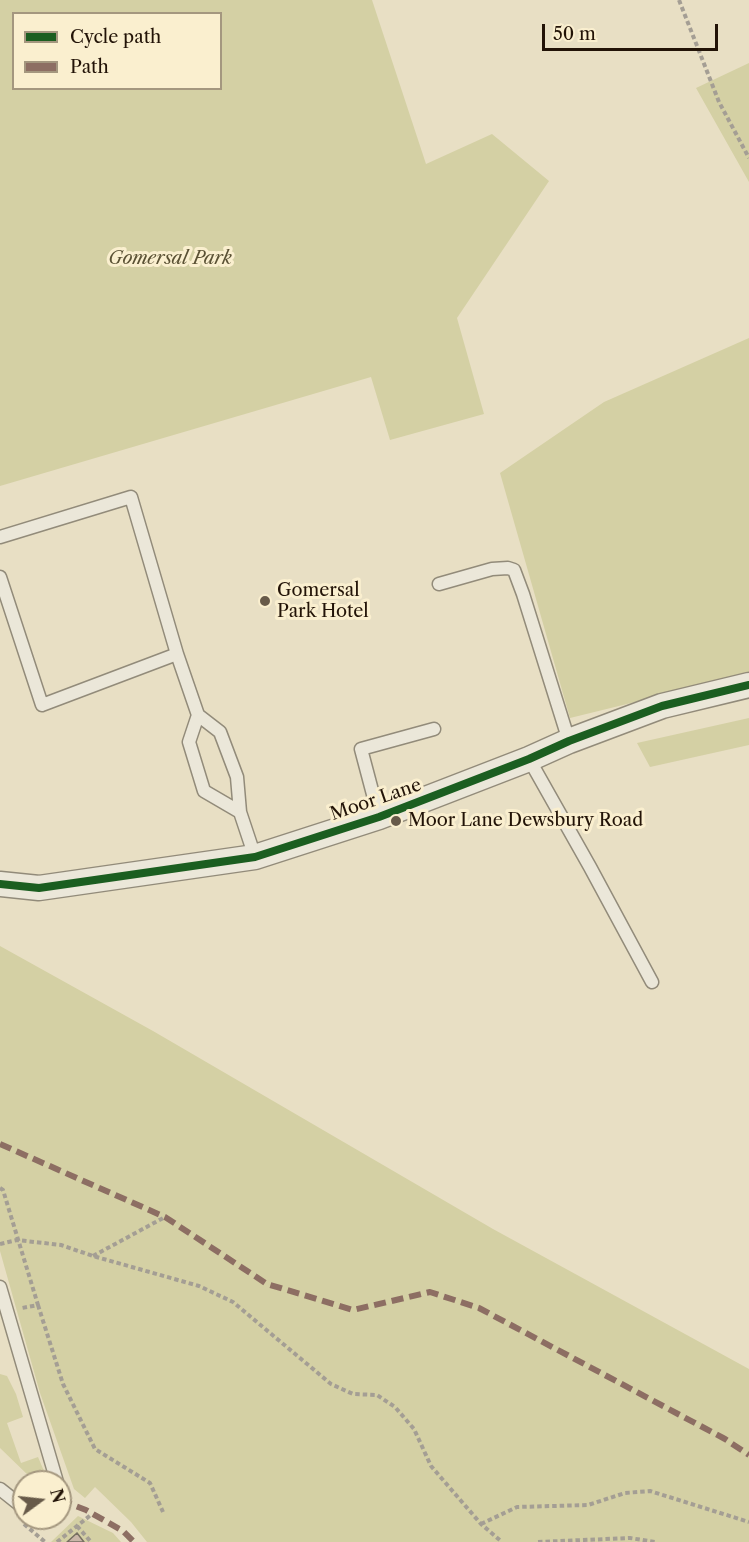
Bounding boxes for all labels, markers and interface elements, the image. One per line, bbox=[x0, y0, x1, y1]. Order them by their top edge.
legend bbox=[12, 12, 222, 90]
scale bar bbox=[545, 12, 720, 50]
text: 50 m bbox=[553, 23, 596, 45]
text: Cycle path bbox=[70, 26, 161, 48]
text: Path bbox=[70, 56, 109, 78]
park label: Gomersal Park bbox=[108, 248, 232, 270]
place label: Gomersal Park Hotel bbox=[277, 580, 369, 622]
marker: Gomersal Park Hotel bbox=[258, 594, 272, 608]
street label: Moor Lane bbox=[328, 774, 424, 826]
place label: Moor Lane Dewsbury Road bbox=[408, 810, 643, 832]
marker: Moor Lane Dewsbury Road bbox=[389, 814, 403, 828]
north arrow bbox=[12, 1470, 72, 1530]
text: N bbox=[46, 1487, 69, 1505]

